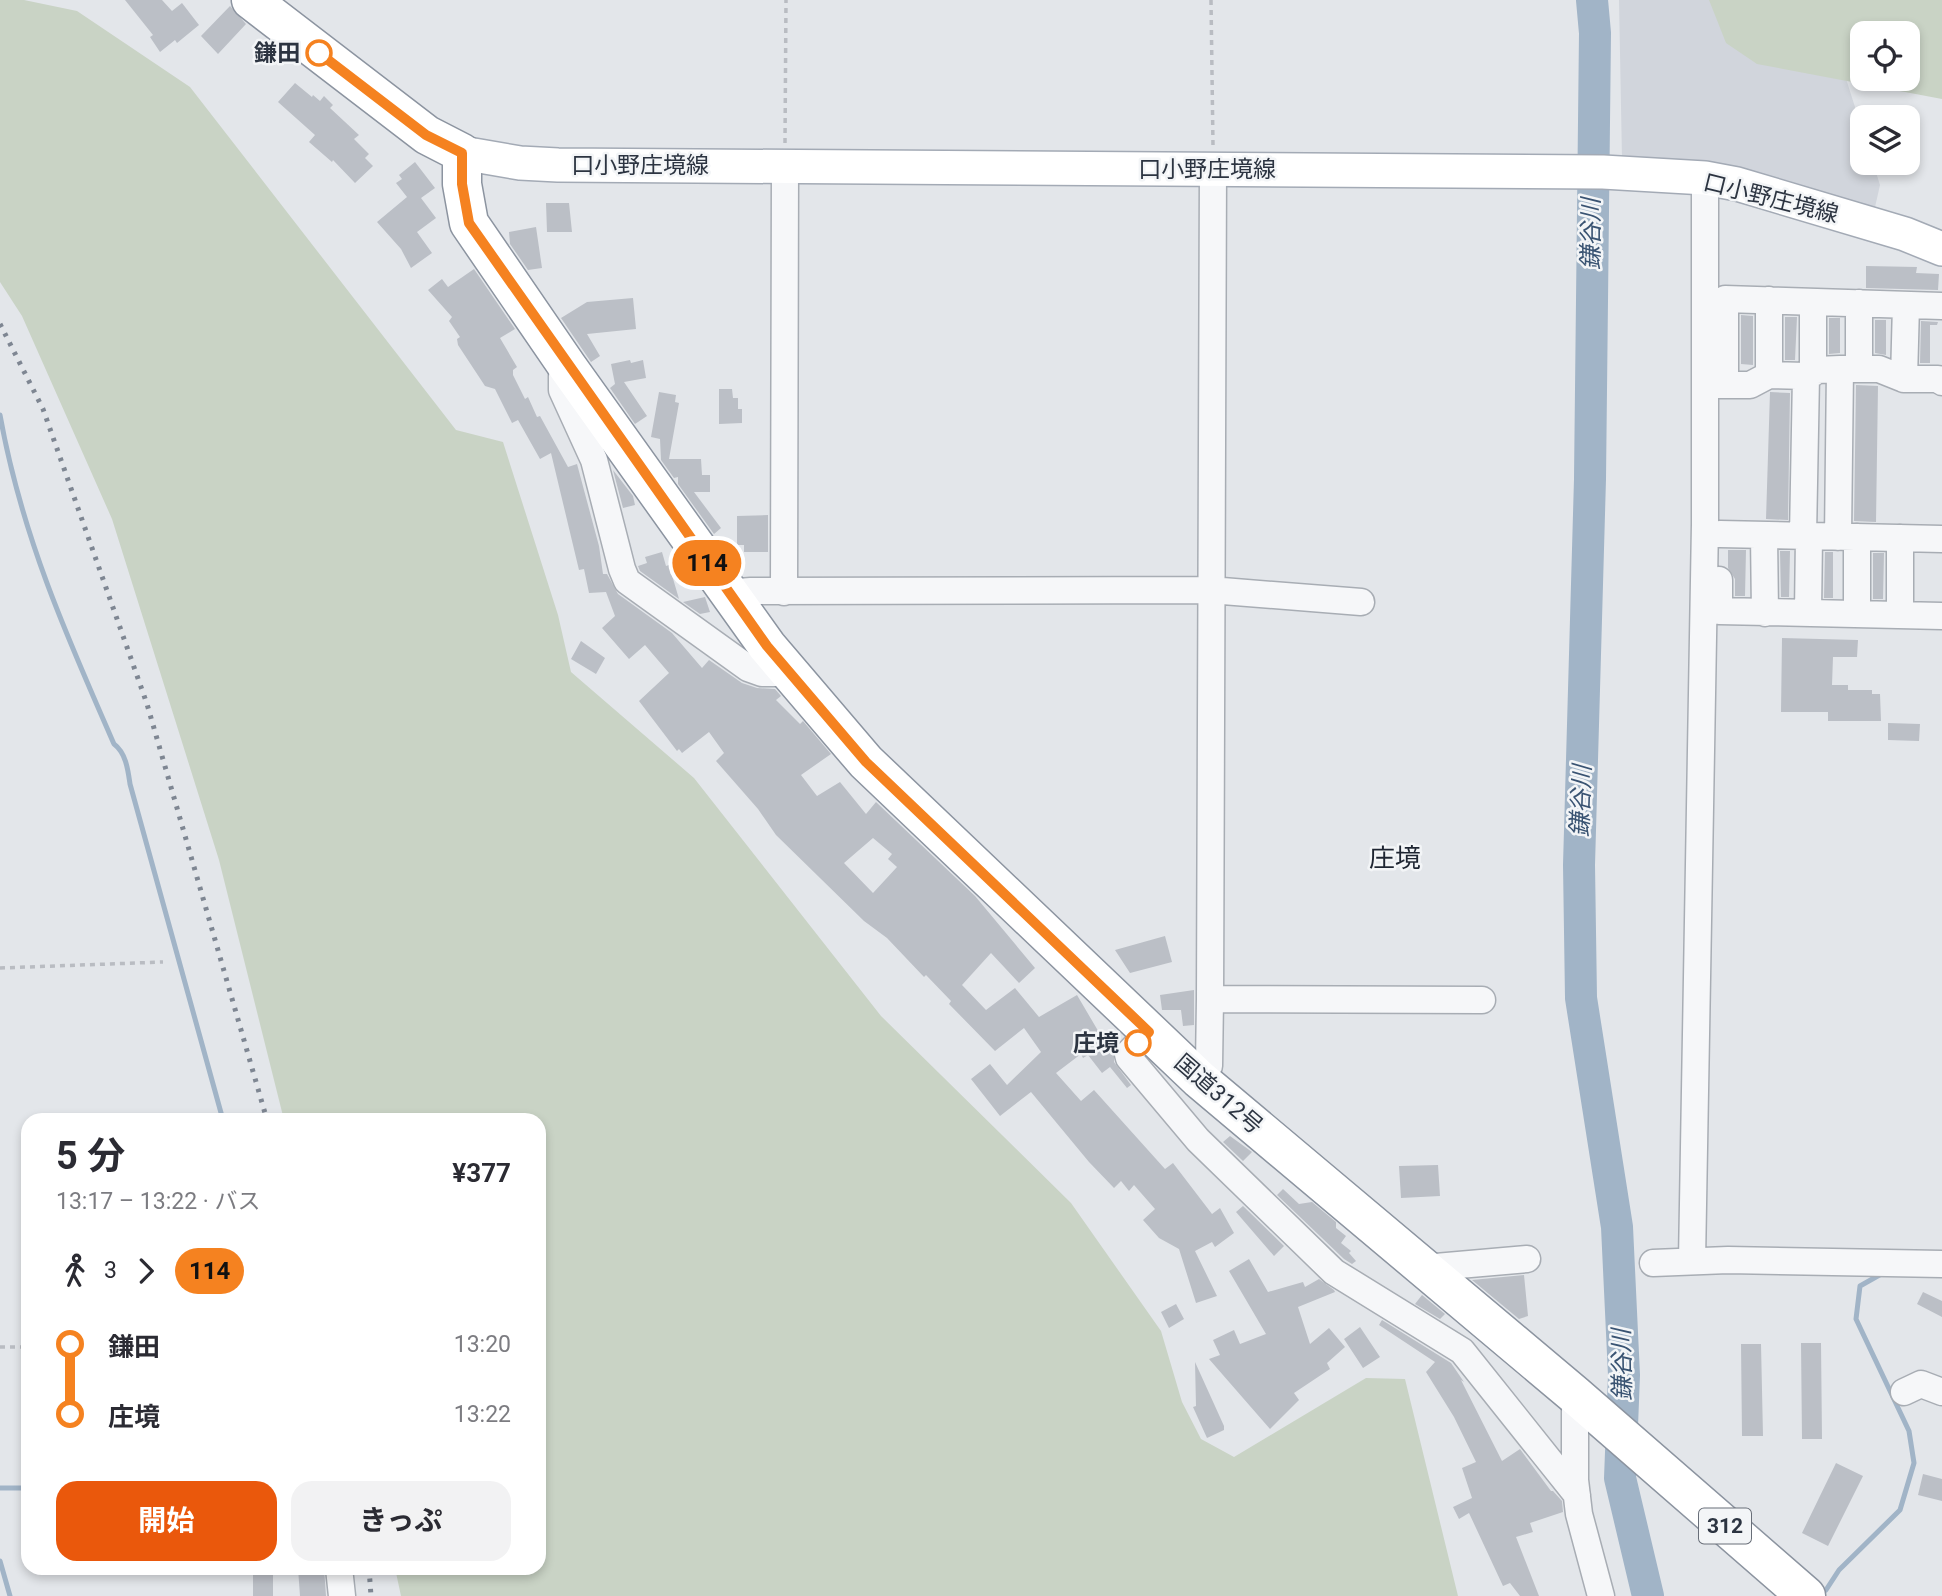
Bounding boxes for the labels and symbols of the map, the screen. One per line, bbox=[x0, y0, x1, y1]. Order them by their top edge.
place label: 鎌田 bbox=[254, 40, 300, 67]
marker: 鎌田 bbox=[306, 40, 332, 66]
street label: 口小野庄境線 bbox=[571, 152, 709, 179]
street label: 口小野庄境線 bbox=[1138, 156, 1276, 183]
street label: 口小野庄境線 bbox=[1701, 169, 1841, 228]
water label: 鎌谷川 bbox=[1577, 195, 1605, 270]
line badge: 114 bbox=[667, 540, 747, 586]
water label: 鎌谷川 bbox=[1566, 762, 1596, 837]
district label: 庄境 bbox=[1369, 843, 1421, 873]
place label: 庄境 bbox=[1073, 1030, 1119, 1057]
marker: 庄境 bbox=[1125, 1030, 1151, 1056]
street label: 国道312号 bbox=[1169, 1049, 1268, 1140]
water label: 鎌谷川 bbox=[1607, 1326, 1637, 1401]
road number: 312 bbox=[1699, 1508, 1751, 1544]

